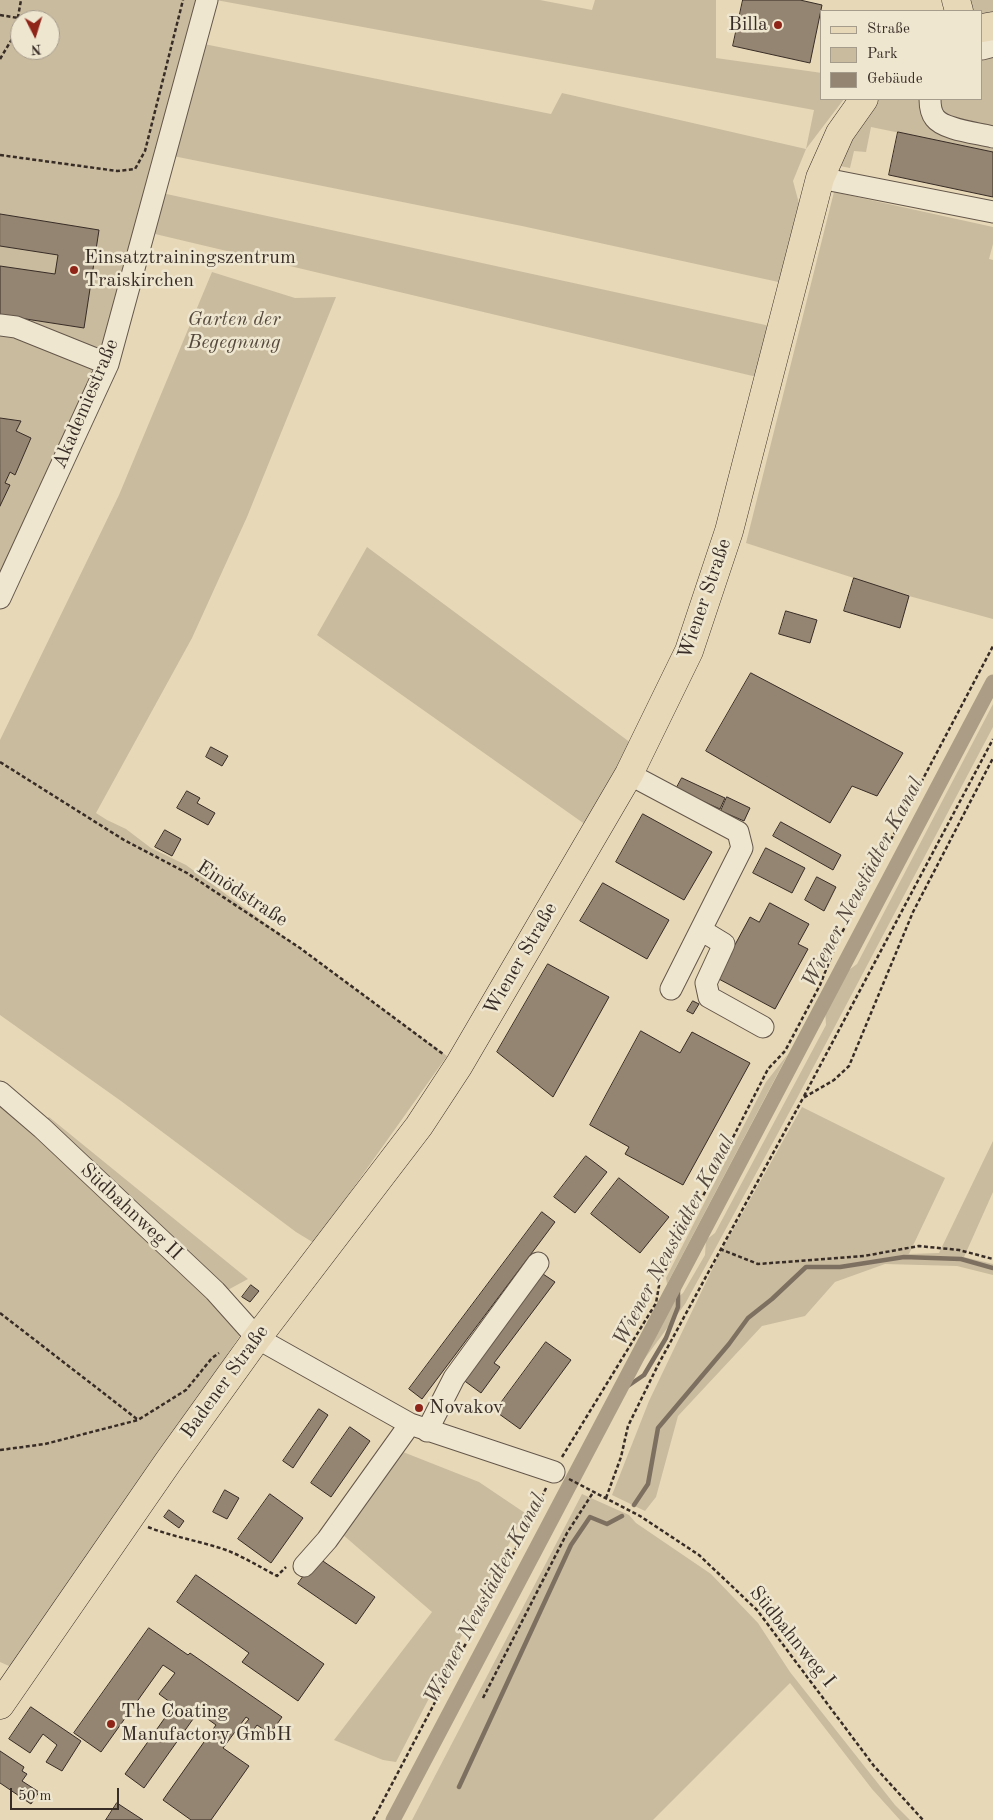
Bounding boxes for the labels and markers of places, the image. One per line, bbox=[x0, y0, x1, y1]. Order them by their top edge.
place label: Billa bbox=[728, 13, 768, 37]
marker: Billa bbox=[772, 19, 784, 31]
place label: Einsatztrainingszentrum Traiskirchen bbox=[84, 246, 296, 293]
marker: Einsatztrainingszentrum Traiskirchen bbox=[68, 264, 80, 276]
place label: Novakov bbox=[429, 1396, 503, 1420]
marker: Novakov bbox=[413, 1402, 425, 1414]
place label: The Coating Manufactory GmbH bbox=[121, 1700, 292, 1747]
marker: The Coating Manufactory GmbH bbox=[105, 1718, 117, 1730]

